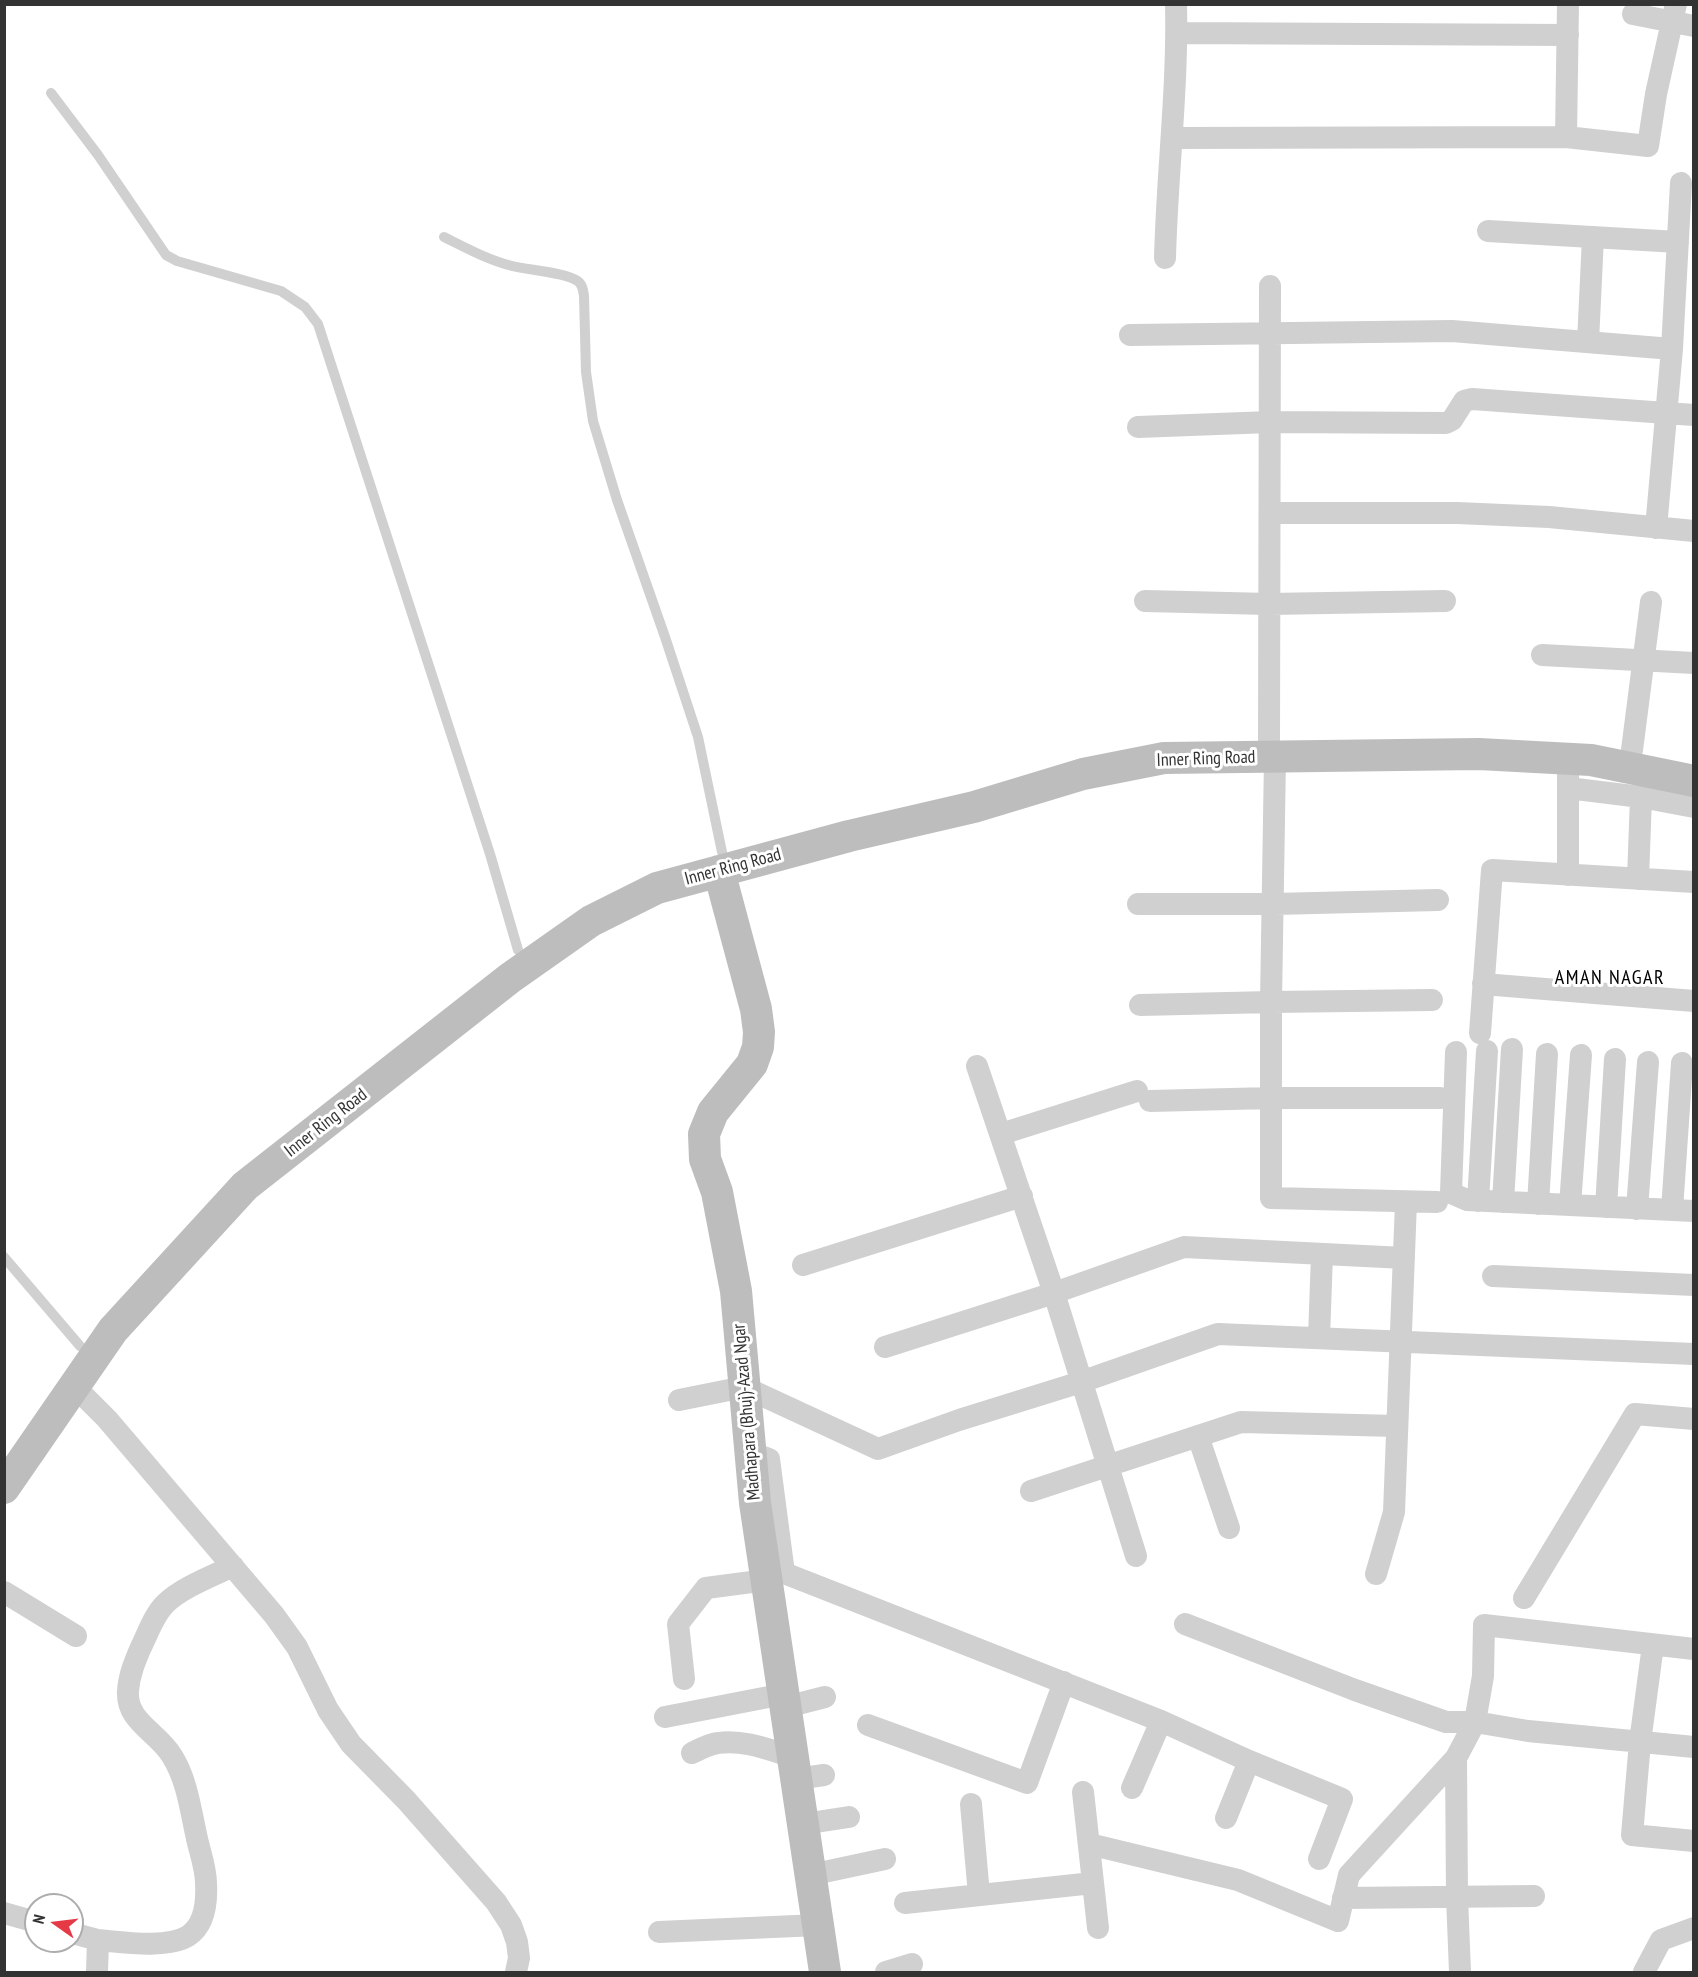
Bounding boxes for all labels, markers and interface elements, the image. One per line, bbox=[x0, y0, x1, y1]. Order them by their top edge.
street label: Inner Ring Road bbox=[1156, 746, 1256, 772]
street label: Inner Ring Road bbox=[682, 844, 784, 890]
district label: AMAN NAGAR bbox=[1555, 966, 1665, 990]
street label: Inner Ring Road bbox=[280, 1084, 372, 1162]
street label: Madhapara (Bhuj)-Azad Ngar bbox=[729, 1323, 765, 1501]
north arrow bbox=[24, 1893, 84, 1953]
text: N bbox=[28, 1913, 49, 1926]

